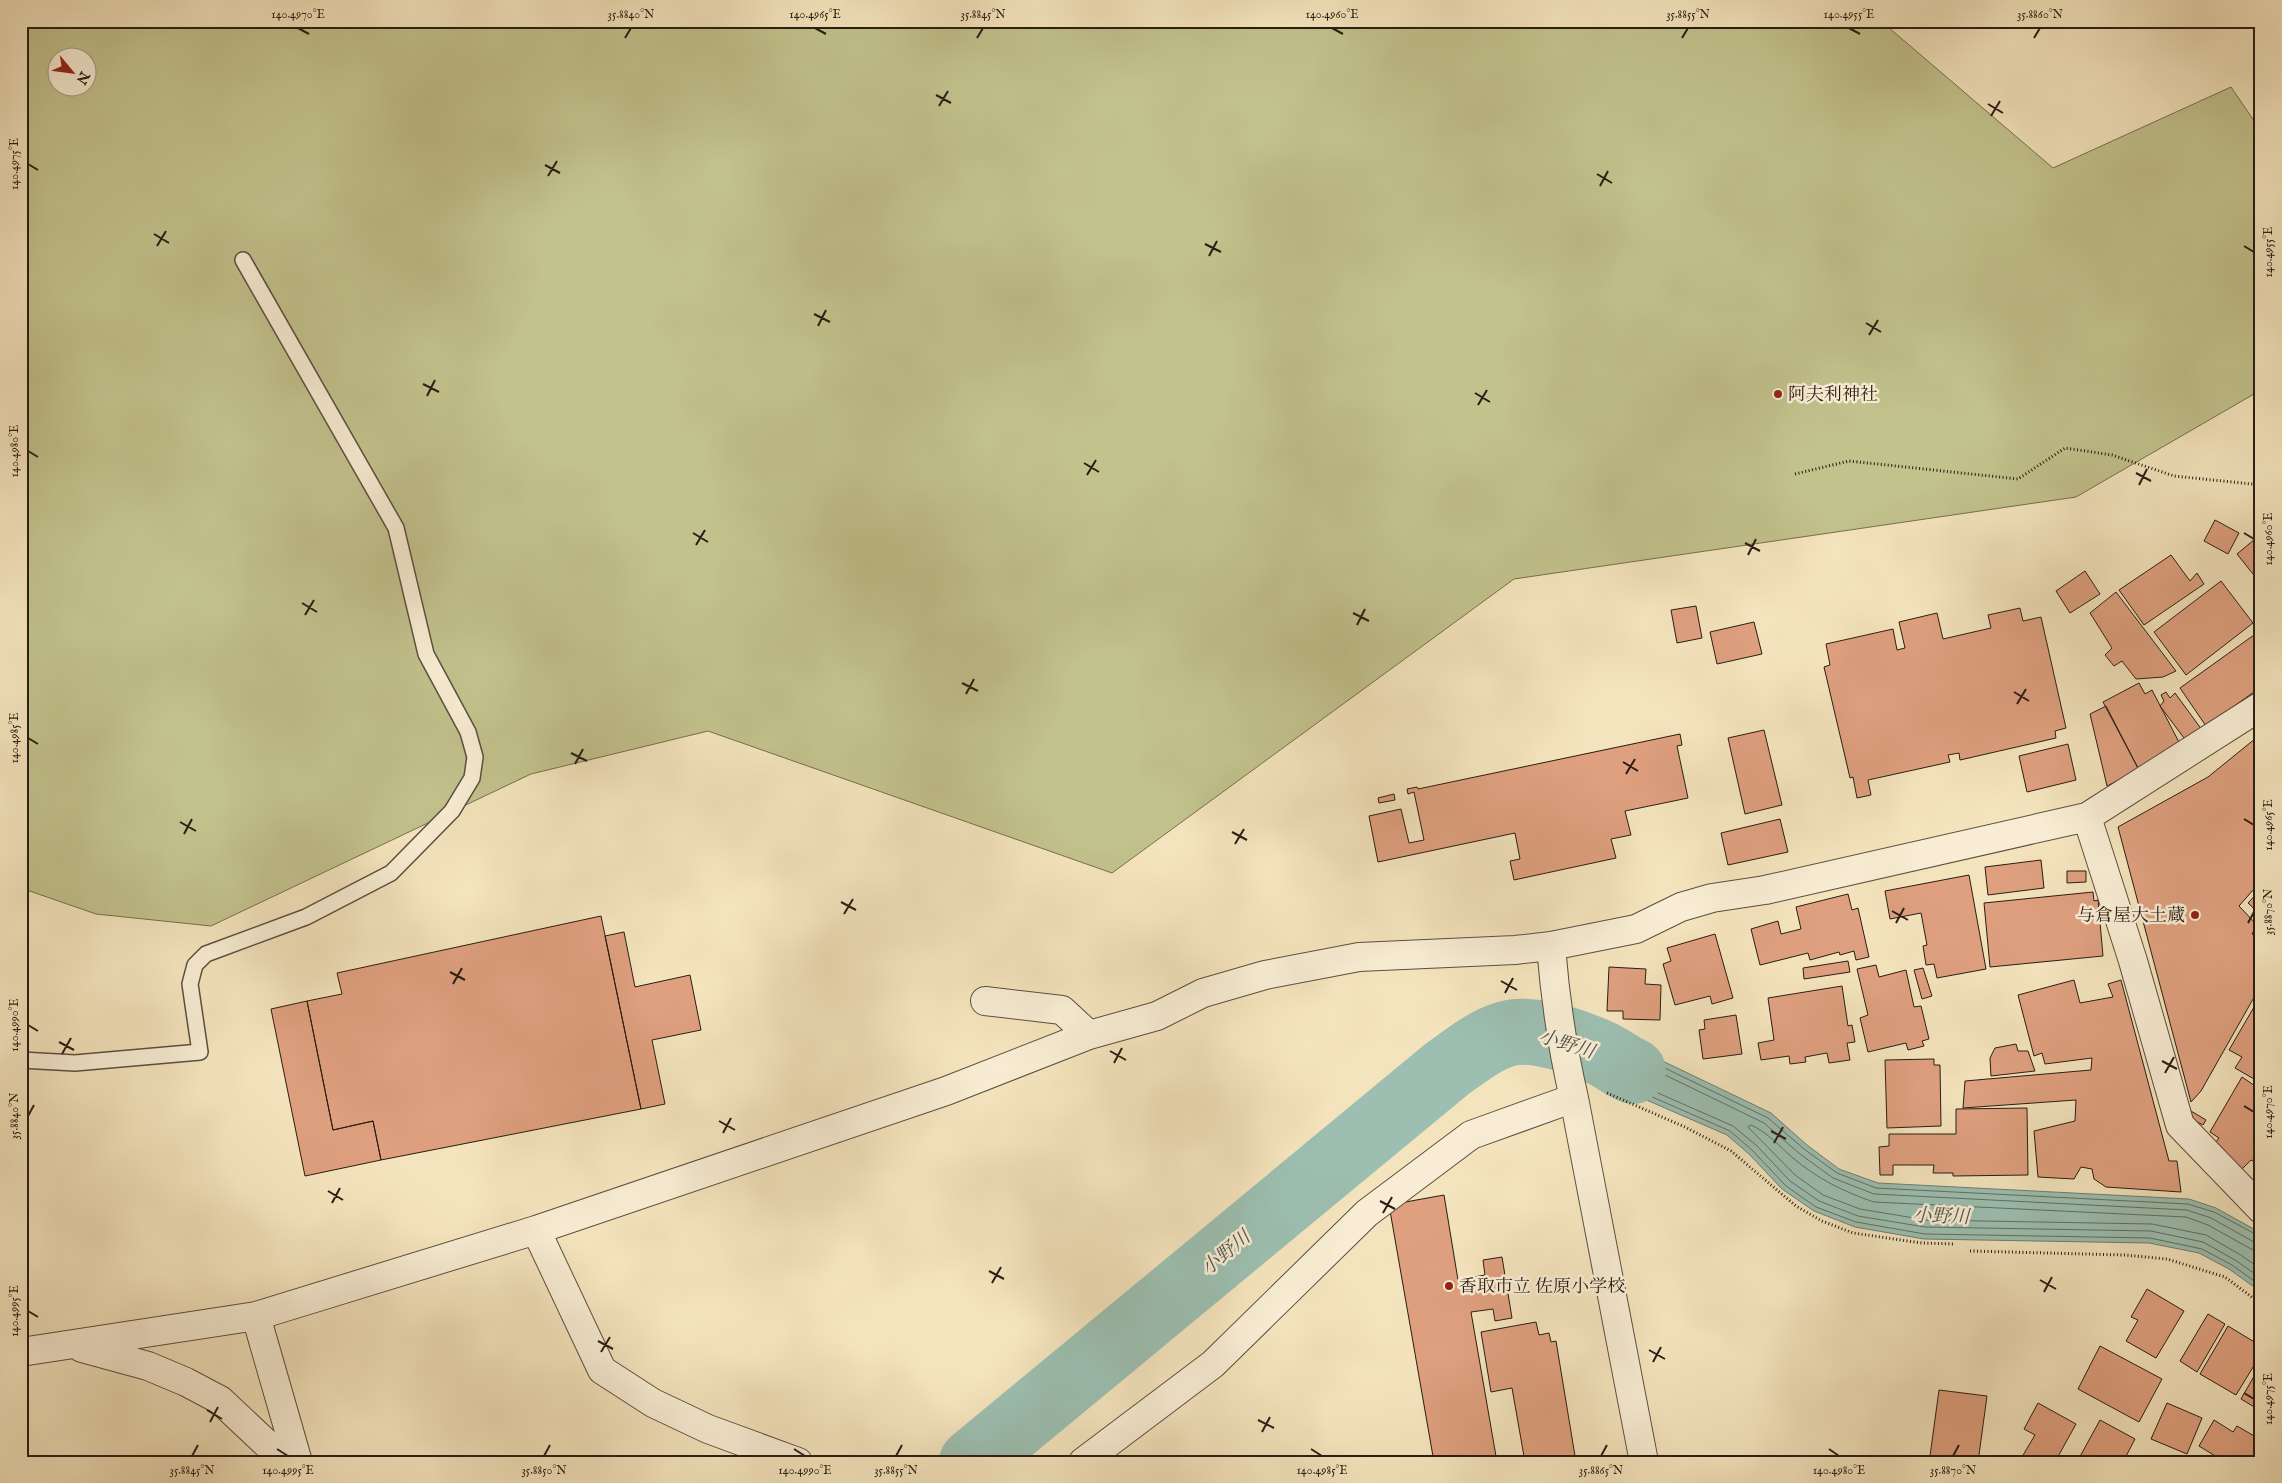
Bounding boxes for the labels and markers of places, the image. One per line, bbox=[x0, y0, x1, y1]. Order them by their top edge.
place label: 阿夫利神社 bbox=[1788, 384, 1878, 407]
marker: 阿夫利神社 bbox=[1772, 388, 1784, 400]
place label: 与倉屋大土蔵 bbox=[2077, 905, 2185, 928]
marker: 与倉屋大土蔵 bbox=[2189, 909, 2201, 921]
place label: 香取市立 佐原小学校 bbox=[1459, 1276, 1625, 1299]
marker: 香取市立 佐原小学校 bbox=[1443, 1280, 1455, 1292]

